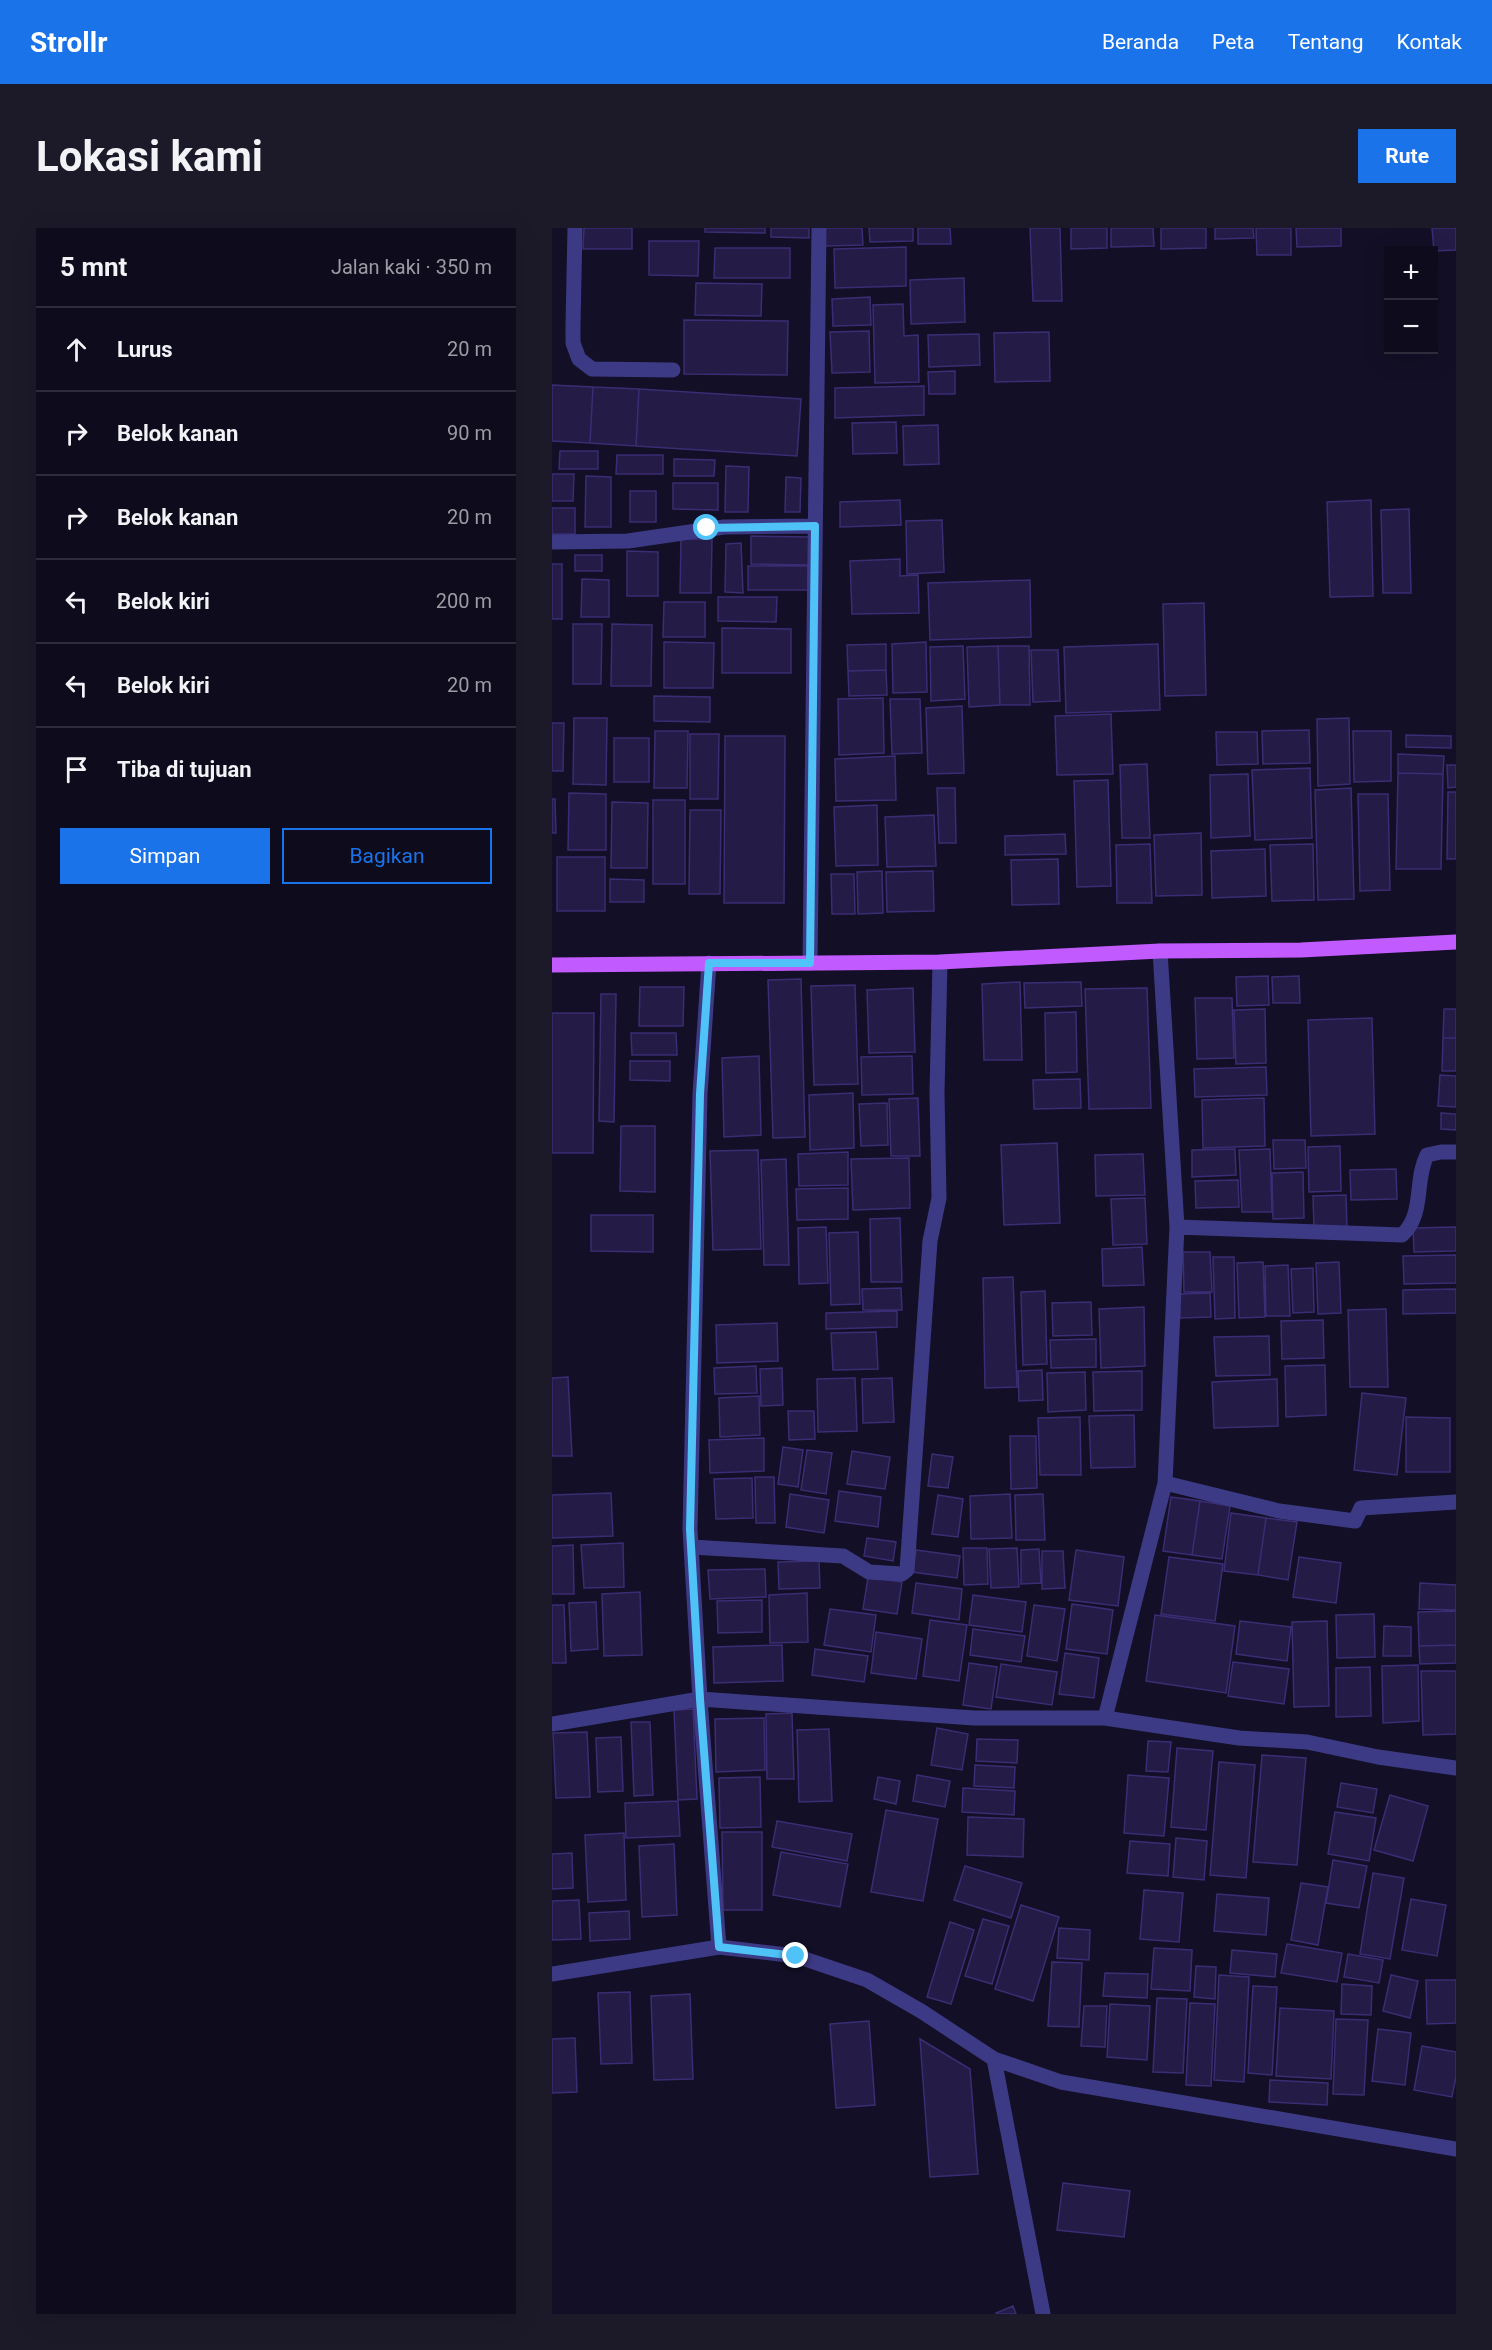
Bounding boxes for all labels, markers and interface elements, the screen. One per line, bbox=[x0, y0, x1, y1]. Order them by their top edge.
text: Strollr bbox=[30, 26, 107, 59]
text: Beranda bbox=[1102, 30, 1179, 54]
text: Peta bbox=[1212, 30, 1255, 54]
text: Tentang bbox=[1288, 30, 1364, 54]
text: Kontak bbox=[1397, 30, 1462, 54]
button: Rute bbox=[1358, 129, 1456, 183]
text: Lokasi kami bbox=[36, 132, 263, 181]
map controls bbox=[1384, 246, 1438, 354]
button: + bbox=[1384, 246, 1438, 300]
text: 5 mnt bbox=[60, 252, 127, 282]
text: Jalan kaki · 350 m bbox=[331, 255, 492, 279]
button: − bbox=[1384, 300, 1438, 354]
icon: ahead bbox=[60, 333, 93, 366]
text: Lurus bbox=[117, 337, 173, 362]
text: 20 m bbox=[447, 337, 492, 361]
icon: right bbox=[60, 417, 93, 450]
text: Belok kanan bbox=[117, 421, 238, 446]
text: 90 m bbox=[447, 421, 492, 445]
icon: right bbox=[60, 501, 93, 534]
text: Belok kanan bbox=[117, 505, 238, 530]
text: 20 m bbox=[447, 505, 492, 529]
route start bbox=[693, 514, 719, 540]
icon: left bbox=[60, 585, 93, 618]
text: Belok kiri bbox=[117, 589, 210, 614]
text: 200 m bbox=[436, 589, 492, 613]
icon: left bbox=[60, 669, 93, 702]
text: Belok kiri bbox=[117, 673, 210, 698]
text: 20 m bbox=[447, 673, 492, 697]
icon: arrive bbox=[60, 753, 93, 786]
text: Tiba di tujuan bbox=[117, 757, 252, 782]
button: Simpan bbox=[60, 828, 270, 884]
button: Bagikan bbox=[282, 828, 492, 884]
route end bbox=[782, 1942, 808, 1968]

